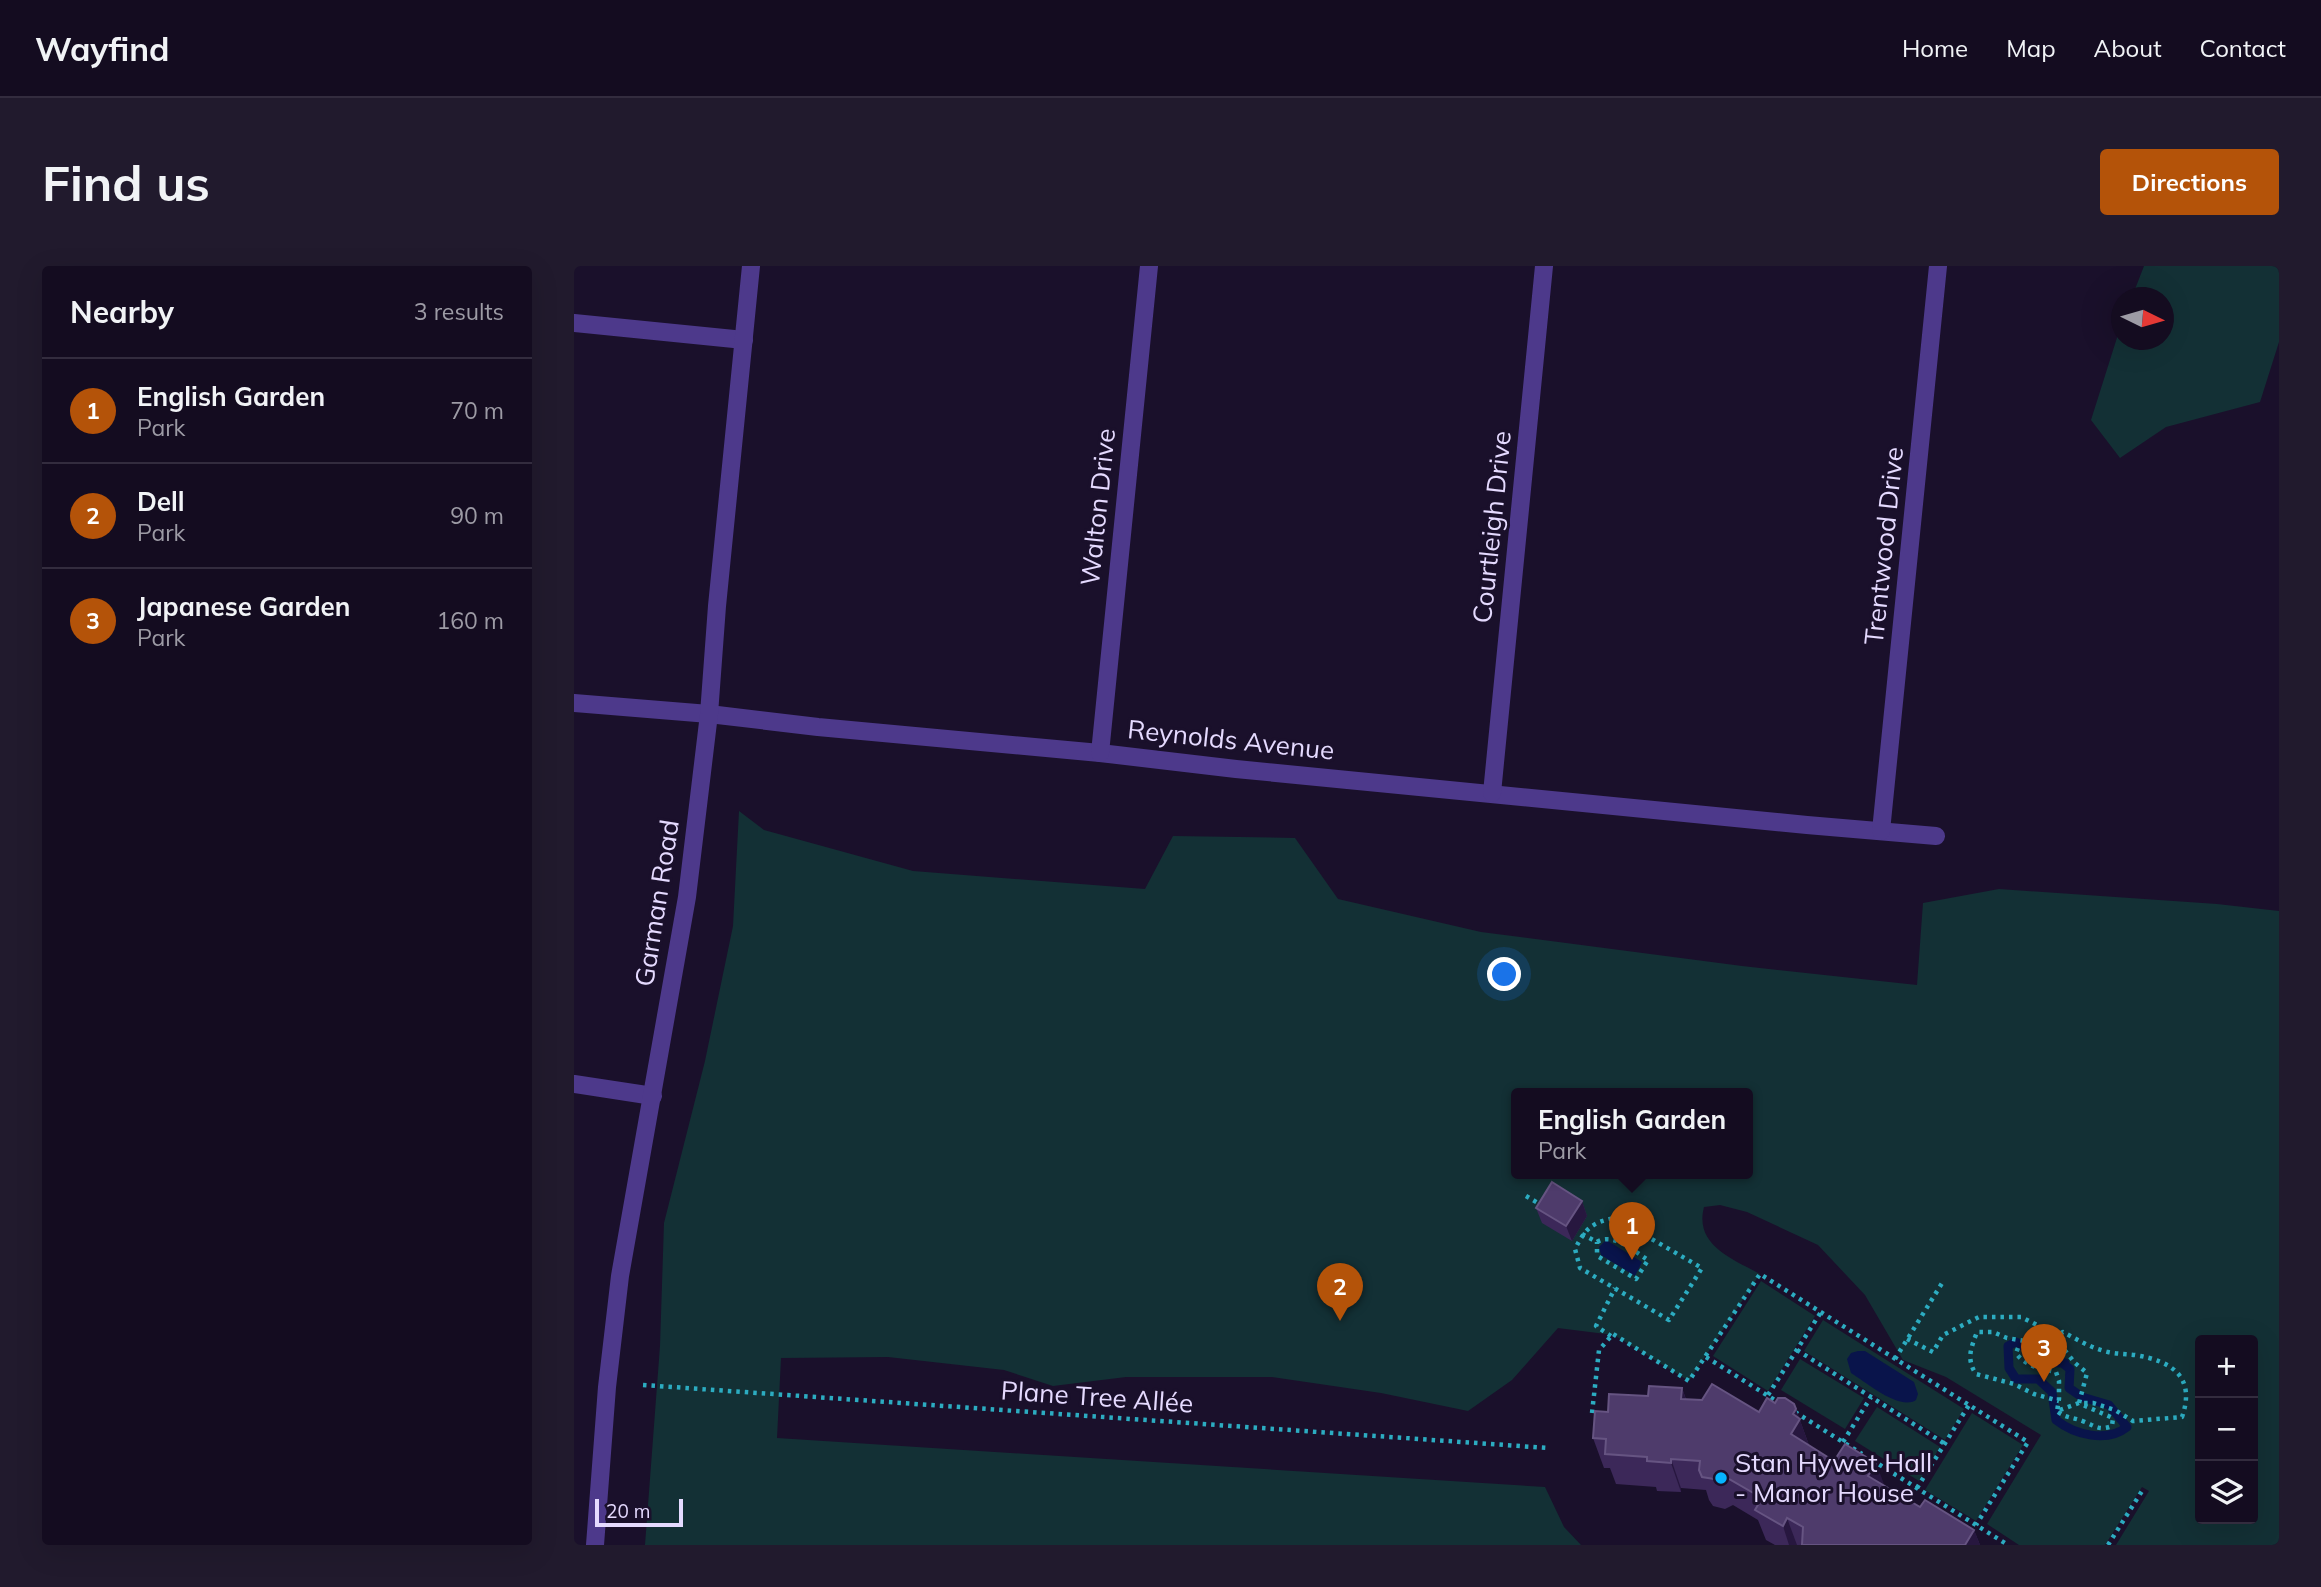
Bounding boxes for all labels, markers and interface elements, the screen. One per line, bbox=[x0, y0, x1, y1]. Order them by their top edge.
text: Wayfind bbox=[35, 28, 170, 69]
text: Home bbox=[1902, 33, 1968, 63]
text: Map bbox=[2006, 33, 2056, 63]
text: About bbox=[2094, 33, 2162, 63]
text: Contact bbox=[2200, 33, 2286, 63]
button: Directions bbox=[2100, 149, 2279, 215]
text: Find us bbox=[42, 152, 210, 213]
north arrow bbox=[2111, 287, 2174, 350]
text: Nearby bbox=[70, 293, 174, 331]
text: 3 results bbox=[414, 297, 504, 326]
text: English Garden bbox=[137, 380, 325, 413]
text: 1 bbox=[86, 396, 100, 425]
text: 70 m bbox=[450, 396, 504, 425]
text: Park bbox=[137, 413, 185, 442]
street label: Walton Drive bbox=[1073, 427, 1122, 587]
street label: Courtleigh Drive bbox=[1465, 429, 1518, 625]
street label: Trentwood Drive bbox=[1857, 445, 1910, 647]
text: Dell bbox=[137, 485, 185, 518]
text: 2 bbox=[86, 501, 100, 530]
text: 90 m bbox=[450, 501, 504, 530]
text: Park bbox=[137, 518, 185, 547]
text: Japanese Garden bbox=[137, 590, 351, 623]
text: 3 bbox=[86, 606, 100, 635]
text: 160 m bbox=[436, 606, 504, 635]
text: Park bbox=[137, 623, 185, 652]
street label: Reynolds Avenue bbox=[1126, 712, 1336, 767]
street label: Garman Road bbox=[627, 817, 686, 989]
your location bbox=[1487, 957, 1521, 991]
popup bbox=[1511, 1088, 1753, 1179]
text: English Garden bbox=[1538, 1103, 1726, 1136]
text: Park bbox=[1538, 1136, 1586, 1165]
pin: 1 bbox=[1609, 1202, 1655, 1260]
pin: 2 bbox=[1317, 1263, 1363, 1321]
pin: 3 bbox=[2021, 1324, 2067, 1382]
map controls bbox=[2195, 1335, 2258, 1524]
button: + bbox=[2195, 1335, 2258, 1398]
street label: Plane Tree Allée bbox=[1000, 1373, 1194, 1420]
button: − bbox=[2195, 1398, 2258, 1461]
place label: Stan Hywet Hall - Manor House bbox=[1735, 1446, 1932, 1509]
button: layers bbox=[2195, 1461, 2258, 1524]
marker: Stan Hywet Hall - Manor House bbox=[1713, 1470, 1729, 1486]
scale bar bbox=[595, 1496, 682, 1528]
text: 20 m bbox=[606, 1499, 650, 1523]

